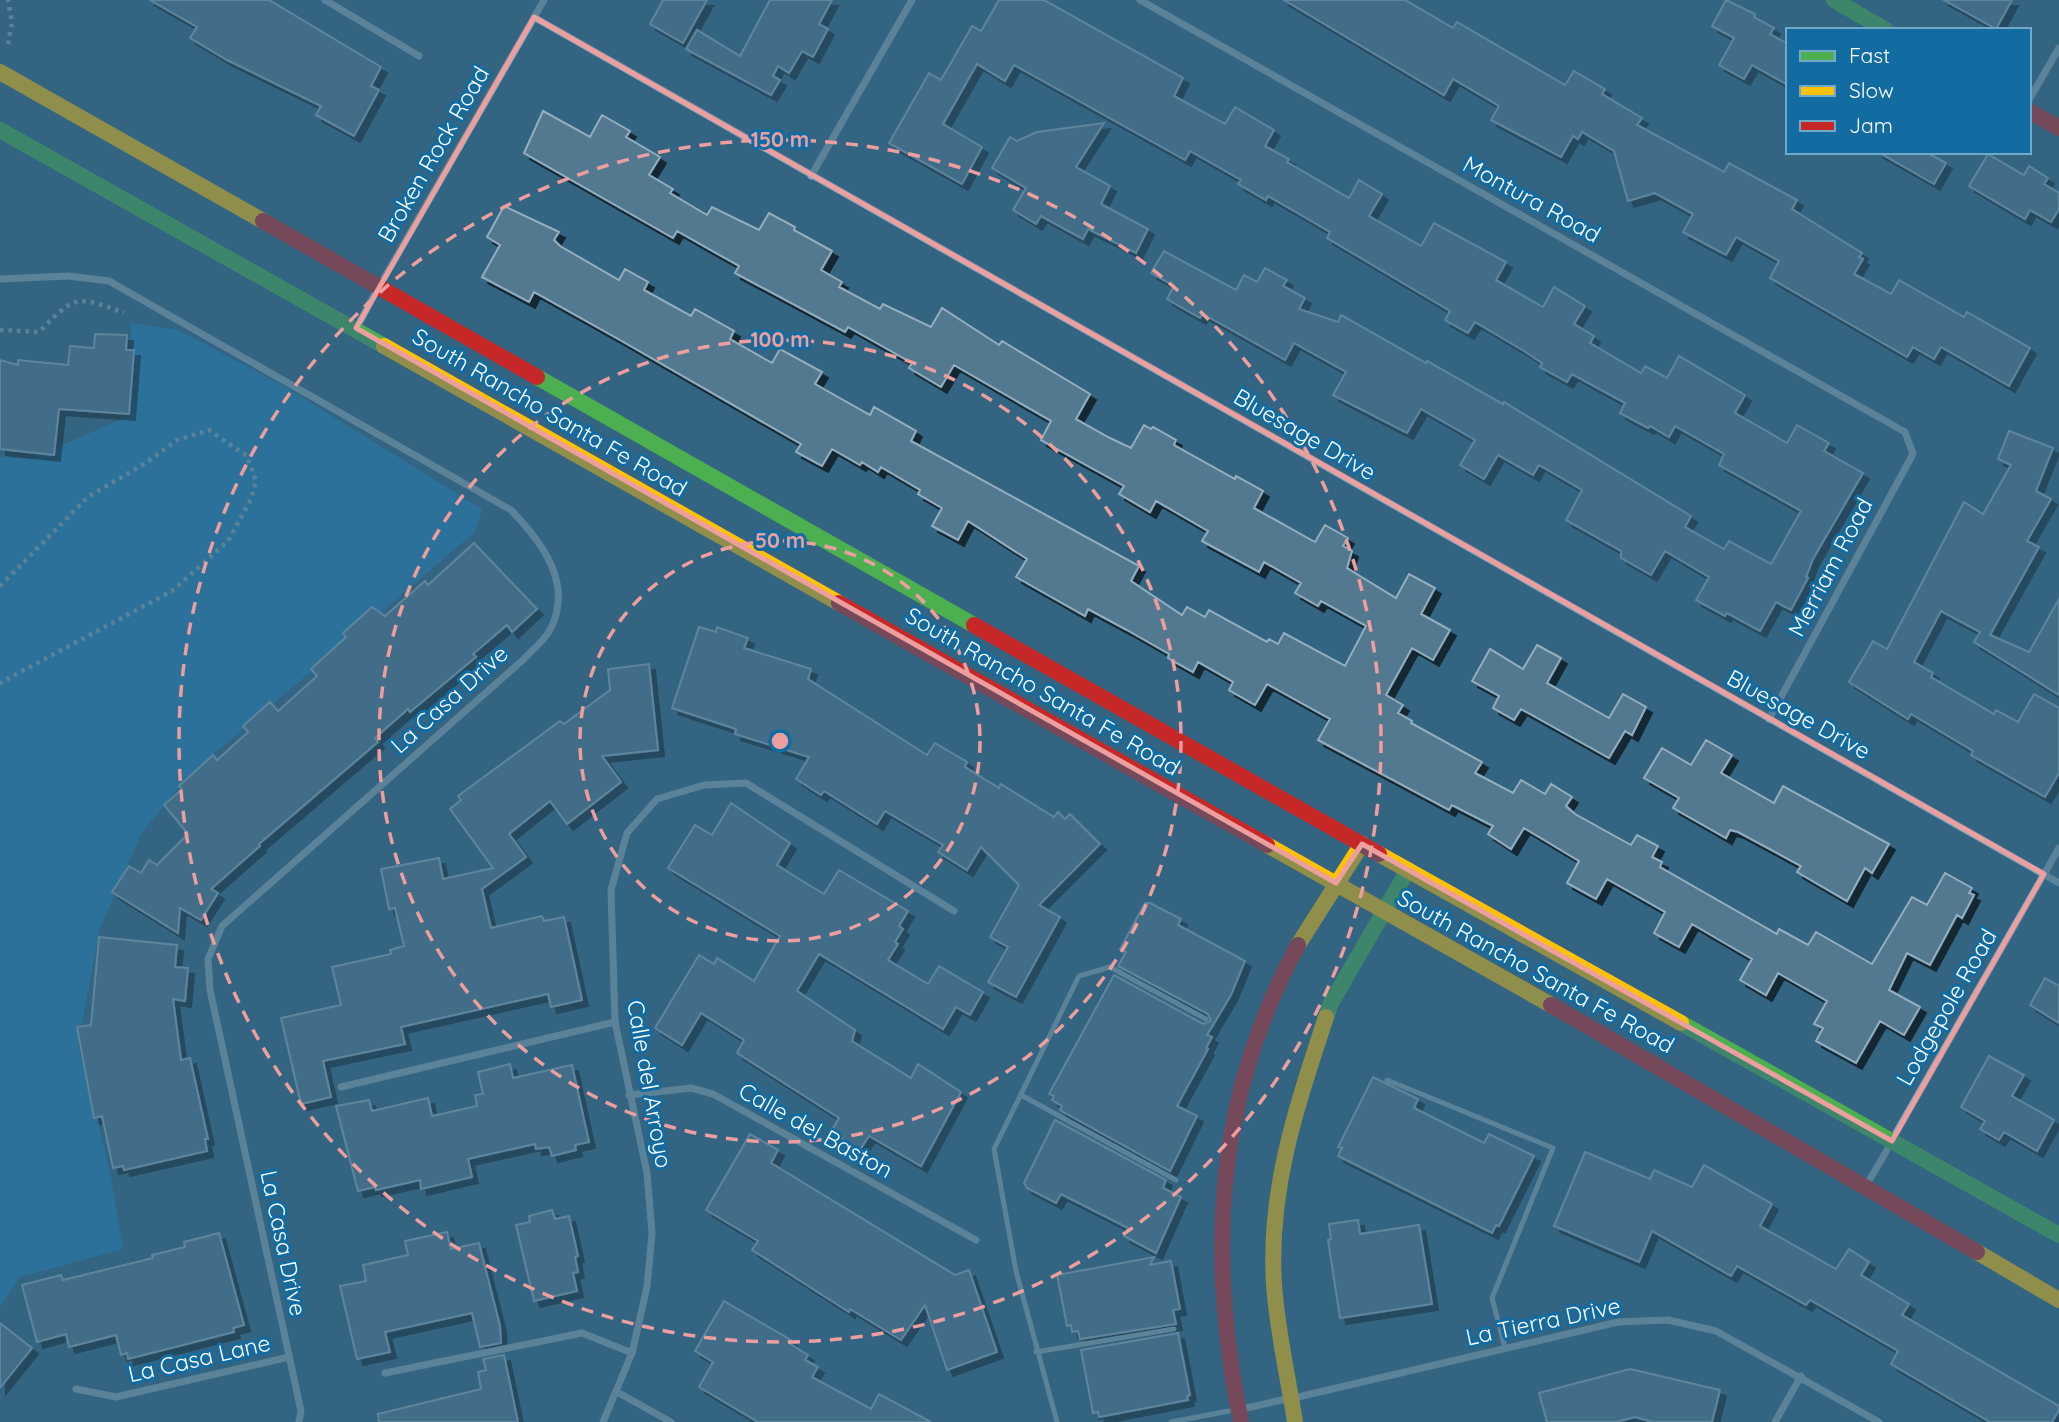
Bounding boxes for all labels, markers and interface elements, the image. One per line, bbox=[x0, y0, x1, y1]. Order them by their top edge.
legend bbox=[1786, 28, 2031, 154]
text: Fast bbox=[1849, 42, 1890, 68]
street label: Broken Rock Road bbox=[371, 61, 495, 247]
text: Slow bbox=[1849, 77, 1894, 103]
text: Jam bbox=[1849, 112, 1893, 138]
text: 150 m bbox=[751, 126, 809, 152]
street label: Montura Road bbox=[1458, 149, 1606, 249]
street label: South Rancho Santa Fe Road bbox=[408, 321, 692, 503]
text: 100 m bbox=[750, 326, 810, 352]
street label: Bluesage Drive bbox=[1229, 382, 1381, 486]
street label: Merriam Road bbox=[1781, 493, 1879, 641]
text: 50 m bbox=[755, 527, 805, 553]
street label: South Rancho Santa Fe Road bbox=[901, 600, 1185, 782]
street label: La Casa Drive bbox=[384, 639, 514, 759]
street label: Bluesage Drive bbox=[1722, 663, 1876, 765]
centre of rings bbox=[768, 729, 792, 753]
street label: South Rancho Santa Fe Road bbox=[1392, 883, 1680, 1059]
street label: Lodgepole Road bbox=[1889, 923, 2003, 1091]
street label: Calle del Arroyo bbox=[621, 998, 679, 1170]
street label: Calle del Baston bbox=[734, 1076, 898, 1184]
street label: La Casa Drive bbox=[254, 1168, 314, 1318]
street label: La Tierra Drive bbox=[1463, 1290, 1623, 1352]
street label: La Casa Lane bbox=[125, 1328, 273, 1388]

